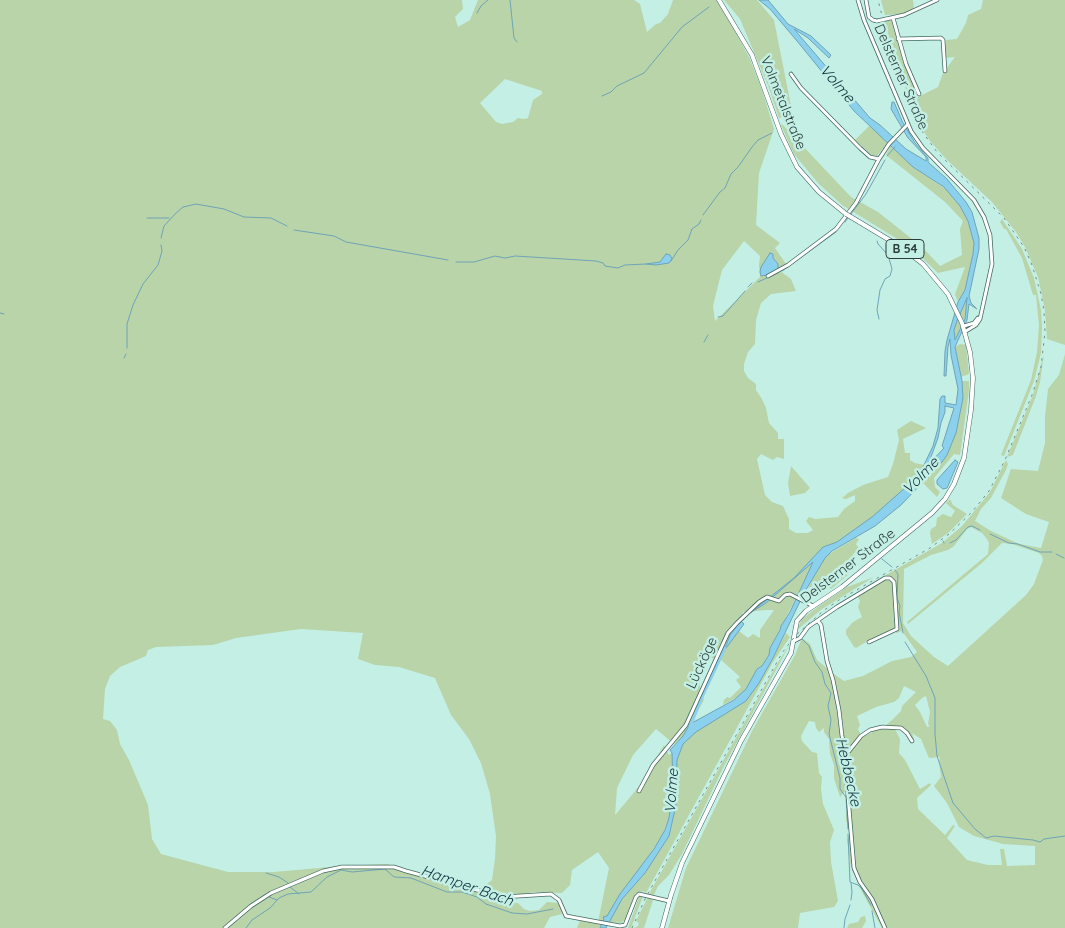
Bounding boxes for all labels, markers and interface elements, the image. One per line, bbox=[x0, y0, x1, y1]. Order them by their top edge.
street label: Delsterner Straße bbox=[870, 22, 932, 132]
street label: Volmetalstraße bbox=[757, 54, 809, 152]
water label: Volme bbox=[816, 61, 858, 107]
road number: B 54 bbox=[886, 240, 924, 258]
water label: Volme bbox=[899, 454, 943, 498]
street label: Delsterner Straße bbox=[798, 525, 898, 607]
street label: Lücköge bbox=[683, 635, 721, 691]
water label: Hebbecke bbox=[831, 736, 865, 808]
water label: Volme bbox=[661, 768, 683, 814]
water label: Hamper Bach bbox=[419, 862, 515, 910]

